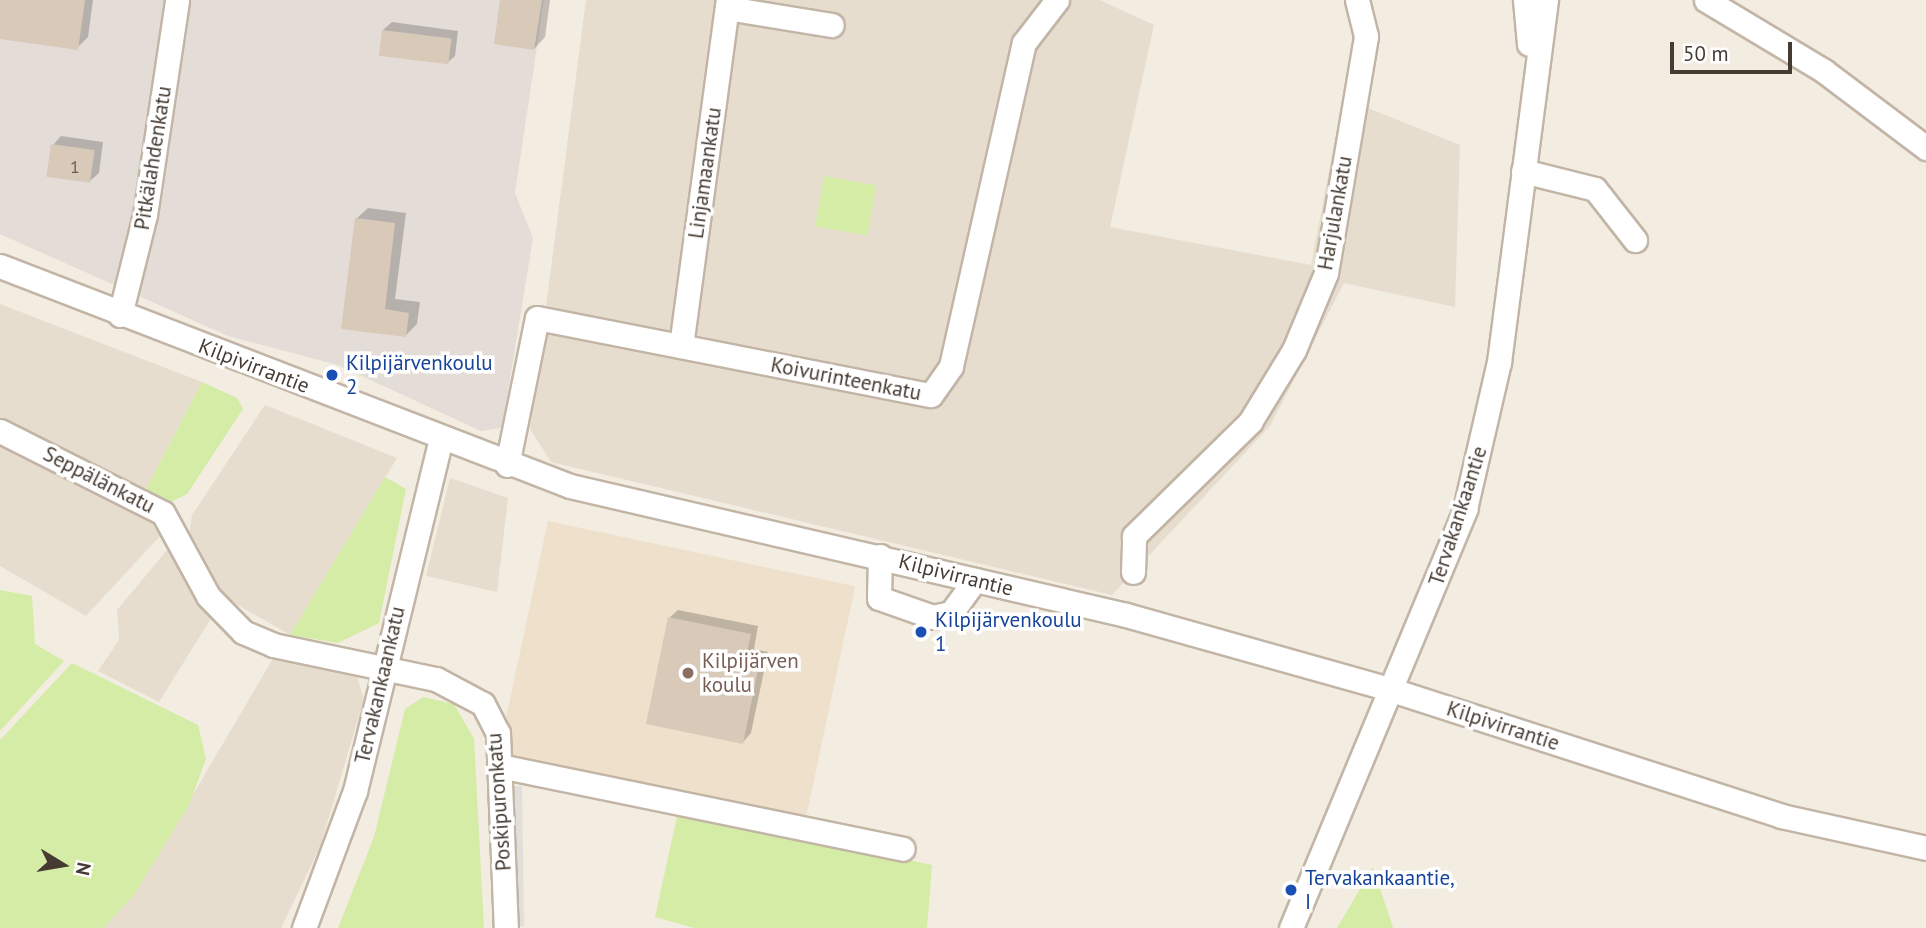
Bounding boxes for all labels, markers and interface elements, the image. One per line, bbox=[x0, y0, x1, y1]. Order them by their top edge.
scale bar bbox=[1674, 28, 1797, 72]
text: 50 m bbox=[1683, 40, 1729, 67]
street label: Pitkälahdenkatu bbox=[129, 84, 177, 232]
street label: Linjamaankatu bbox=[683, 106, 727, 240]
street label: Harjulankatu bbox=[1313, 154, 1357, 272]
house number: 1 bbox=[70, 156, 80, 178]
street label: Kilpivirrantie bbox=[195, 333, 313, 399]
place label: Kilpijärvenkoulu 2 bbox=[346, 350, 493, 400]
street label: Koivurinteenkatu bbox=[769, 352, 923, 406]
marker: Kilpijärvenkoulu 2 bbox=[324, 367, 340, 383]
street label: Seppälänkatu bbox=[39, 441, 159, 519]
street label: Tervakankaantie bbox=[1424, 443, 1492, 589]
street label: Kilpivirrantie bbox=[896, 549, 1016, 601]
street label: Tervakankaankatu bbox=[350, 604, 410, 766]
place label: Kilpijärvenkoulu 1 bbox=[935, 607, 1082, 657]
marker: Kilpijärvenkoulu 1 bbox=[913, 624, 929, 640]
place label: Kilpijärven koulu bbox=[702, 648, 799, 698]
marker: Kilpijärven koulu bbox=[680, 665, 696, 681]
street label: Kilpivirrantie bbox=[1444, 696, 1562, 756]
street label: Poskipuronkatu bbox=[482, 732, 516, 872]
north arrow bbox=[28, 830, 98, 900]
text: N bbox=[71, 861, 97, 877]
place label: Tervakankaantie, I bbox=[1305, 865, 1455, 915]
marker: Tervakankaantie, I bbox=[1283, 882, 1299, 898]

